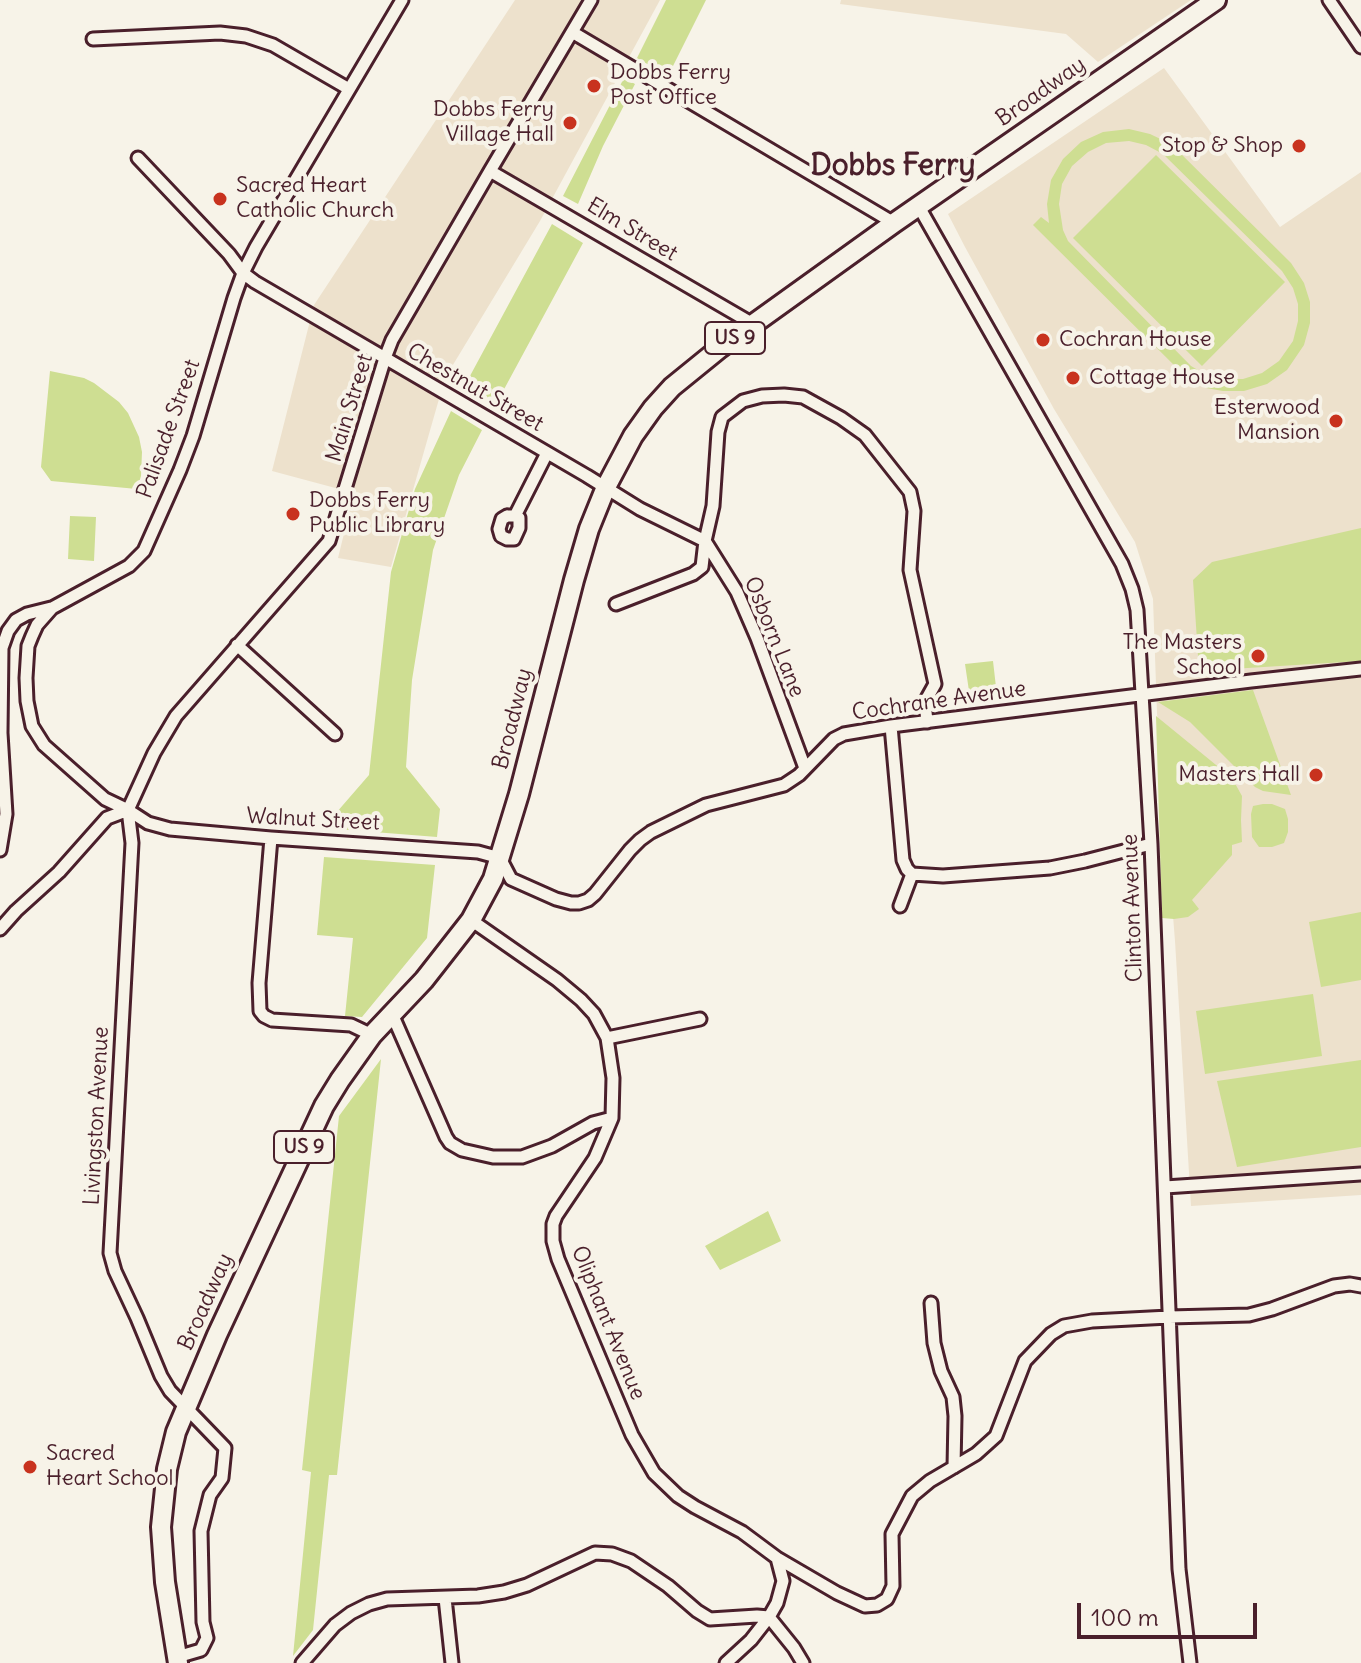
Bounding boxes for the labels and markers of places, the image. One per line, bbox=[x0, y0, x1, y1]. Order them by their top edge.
place label: Dobbs Ferry Post Office bbox=[610, 60, 731, 112]
marker: Dobbs Ferry Post Office bbox=[585, 77, 603, 95]
place label: Dobbs Ferry Village Hall bbox=[433, 97, 554, 148]
marker: Dobbs Ferry Village Hall bbox=[561, 114, 579, 132]
place label: Stop & Shop bbox=[1162, 133, 1283, 159]
marker: Stop & Shop bbox=[1290, 137, 1308, 155]
place label: Sacred Heart Catholic Church bbox=[236, 173, 394, 224]
marker: Sacred Heart Catholic Church bbox=[211, 190, 229, 208]
place label: Cochran House bbox=[1059, 327, 1212, 353]
marker: Cochran House bbox=[1034, 331, 1052, 349]
place label: Cottage House bbox=[1089, 365, 1235, 391]
marker: Cottage House bbox=[1064, 369, 1082, 387]
place label: Esterwood Mansion bbox=[1214, 395, 1320, 446]
marker: Esterwood Mansion bbox=[1327, 412, 1345, 430]
place label: Dobbs Ferry Public Library bbox=[309, 488, 445, 540]
marker: Dobbs Ferry Public Library bbox=[284, 505, 302, 523]
place label: The Masters School bbox=[1122, 630, 1242, 682]
marker: The Masters School bbox=[1249, 647, 1267, 665]
place label: Masters Hall bbox=[1178, 762, 1300, 788]
marker: Masters Hall bbox=[1307, 766, 1325, 784]
place label: Sacred Heart School bbox=[46, 1441, 173, 1492]
marker: Sacred Heart School bbox=[21, 1458, 39, 1476]

